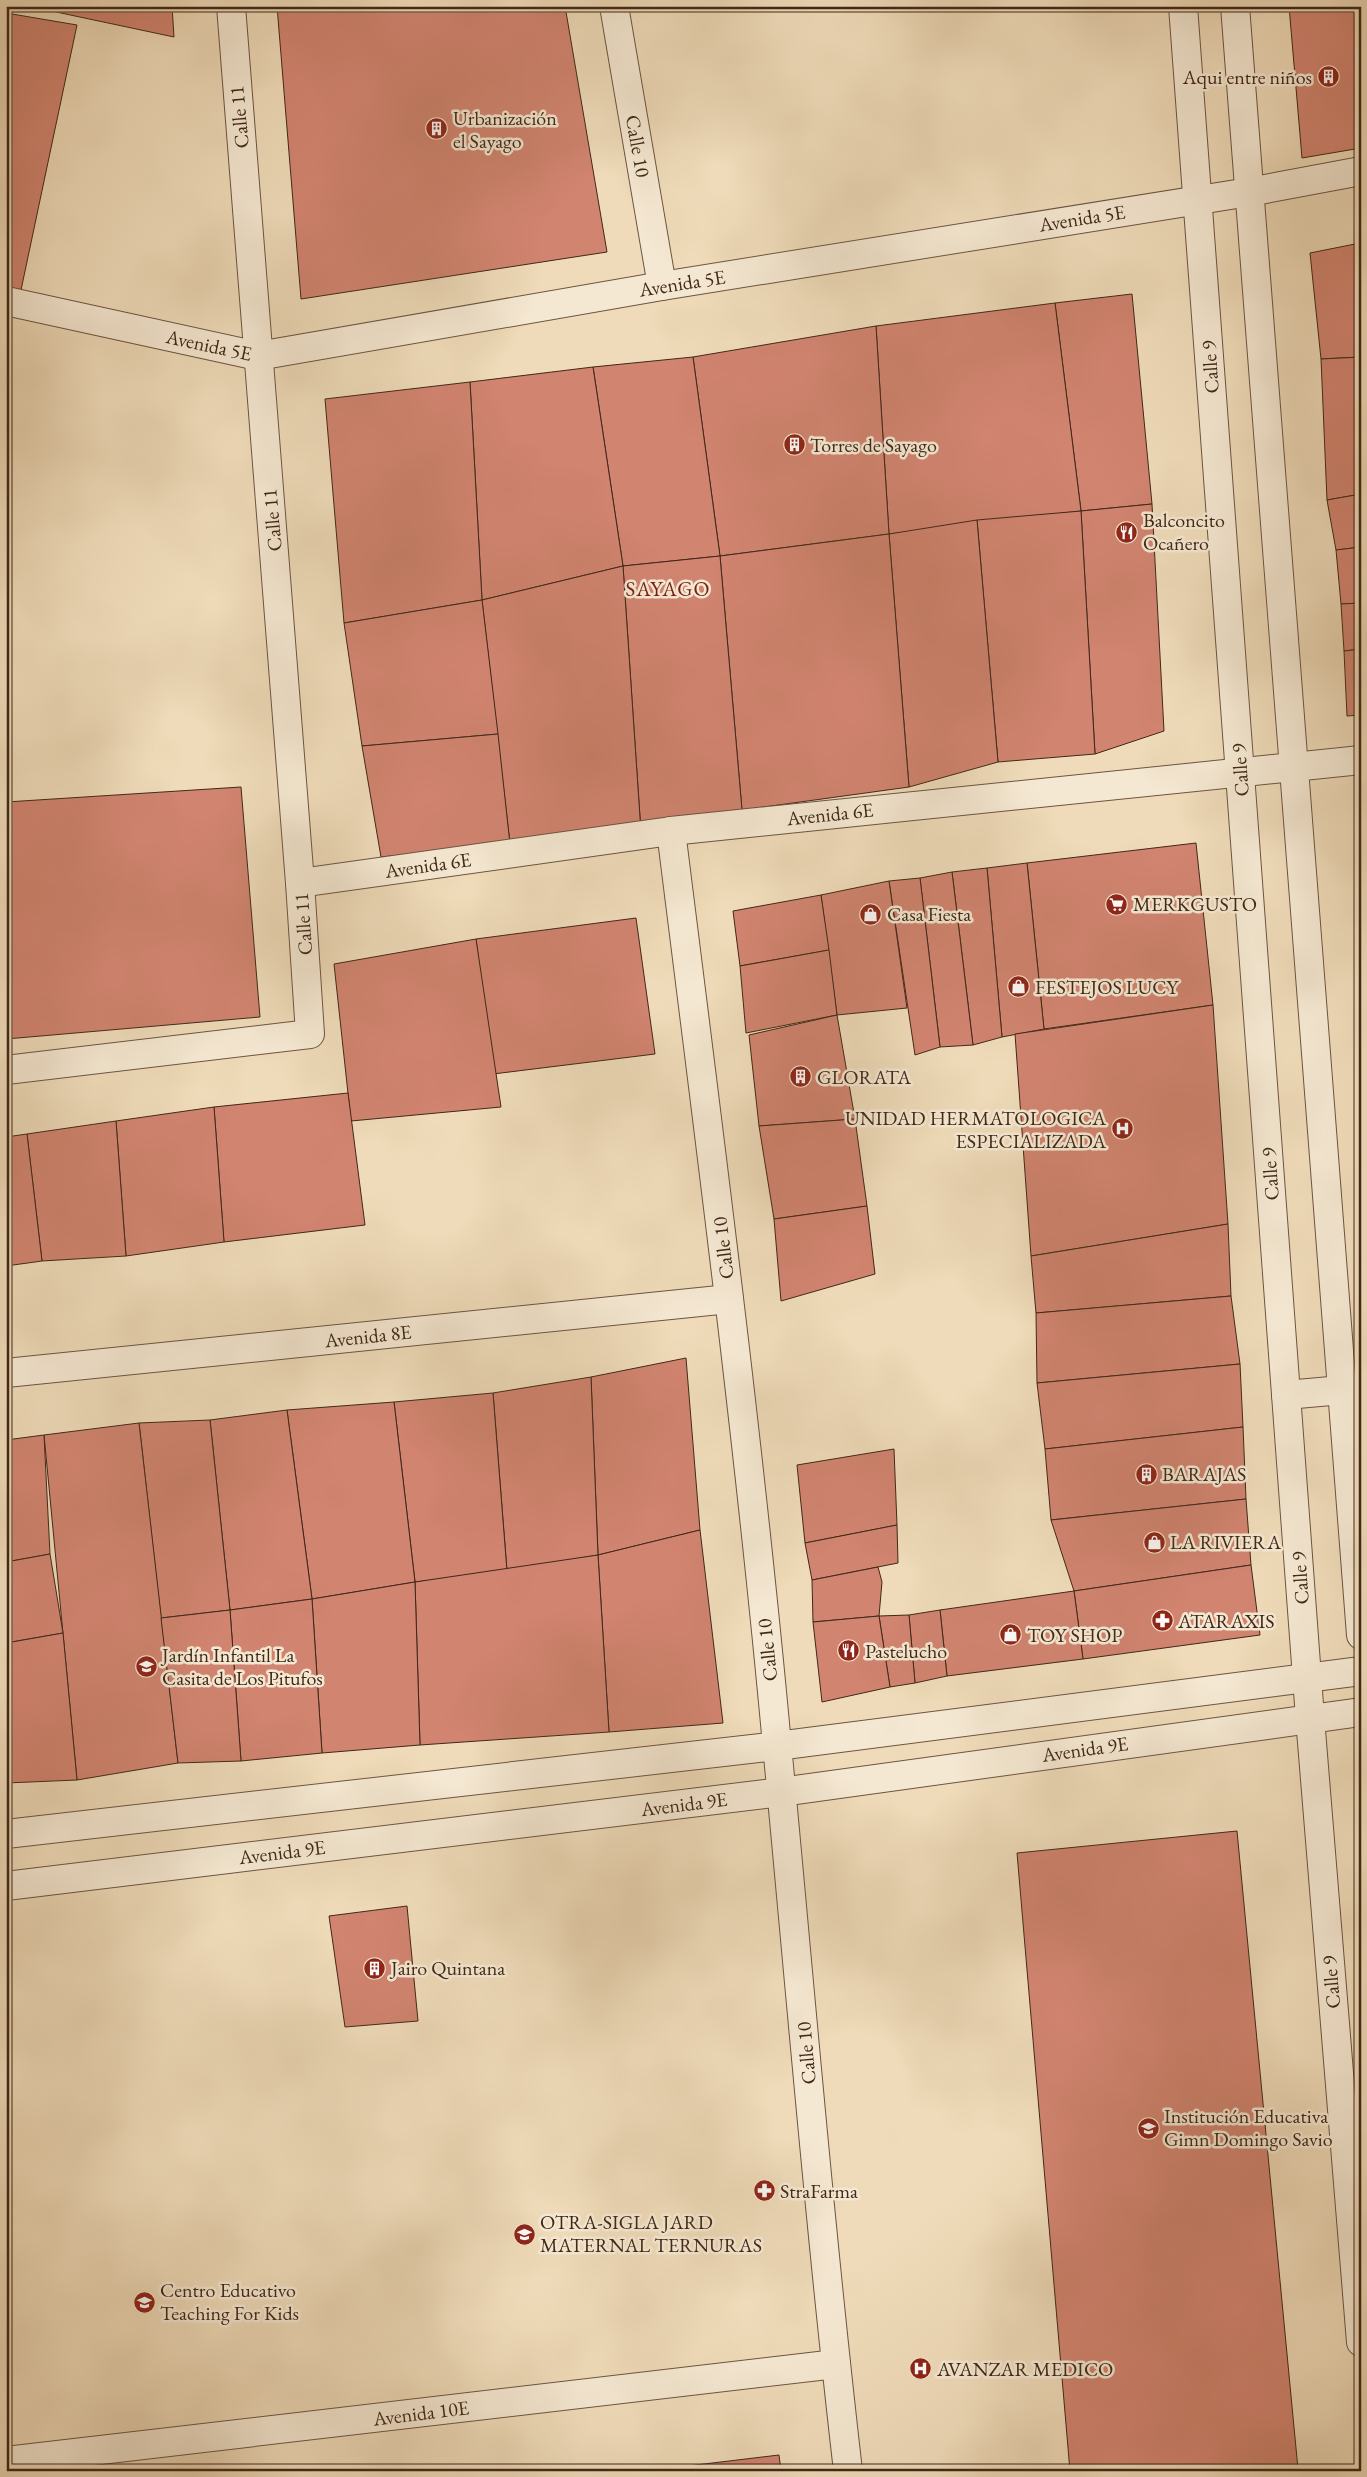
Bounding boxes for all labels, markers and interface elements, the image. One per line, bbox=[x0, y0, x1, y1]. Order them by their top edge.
place label: Aqui entre niños bbox=[1182, 64, 1312, 90]
building icon: Aqui entre niños bbox=[1316, 65, 1340, 89]
street label: Calle 11 bbox=[223, 85, 255, 149]
place label: Urbanización el Sayago bbox=[453, 105, 557, 154]
street label: Calle 10 bbox=[620, 113, 656, 180]
building icon: Urbanización el Sayago bbox=[425, 117, 449, 141]
street label: Avenida 5E bbox=[1036, 198, 1127, 238]
street label: Avenida 5E bbox=[636, 263, 727, 303]
street label: Avenida 5E bbox=[163, 323, 254, 367]
street label: Calle 9 bbox=[1195, 339, 1225, 394]
place label: Torres de Sayago bbox=[810, 432, 937, 458]
building icon: Torres de Sayago bbox=[782, 433, 806, 457]
street label: Calle 11 bbox=[256, 488, 288, 552]
place label: Balconcito Ocañero bbox=[1143, 507, 1225, 556]
restaurant icon: Balconcito Ocañero bbox=[1115, 520, 1139, 544]
district label: SAYAGO bbox=[625, 575, 711, 602]
street label: Calle 9 bbox=[1225, 742, 1255, 797]
street label: Avenida 6E bbox=[784, 797, 875, 832]
street label: Avenida 6E bbox=[382, 846, 473, 884]
place label: MERKGUSTO bbox=[1133, 891, 1257, 917]
street label: Calle 11 bbox=[288, 892, 318, 956]
supermarket icon: MERKGUSTO bbox=[1105, 892, 1129, 916]
place label: Casa Fiesta bbox=[887, 901, 971, 927]
shop icon: Casa Fiesta bbox=[859, 902, 883, 926]
place label: FESTEJOS LUCY bbox=[1035, 974, 1179, 1000]
shop icon: FESTEJOS LUCY bbox=[1007, 975, 1031, 999]
place label: GLORATA bbox=[817, 1064, 911, 1090]
building icon: GLORATA bbox=[789, 1065, 813, 1089]
place label: UNIDAD HERMATOLOGICA ESPECIALIZADA bbox=[845, 1105, 1106, 1154]
hospital icon: UNIDAD HERMATOLOGICA ESPECIALIZADA bbox=[1110, 1117, 1134, 1141]
street label: Calle 9 bbox=[1255, 1146, 1285, 1201]
street label: Calle 10 bbox=[706, 1215, 740, 1281]
street label: Avenida 8E bbox=[322, 1319, 413, 1354]
place label: BARAJAS bbox=[1162, 1461, 1246, 1487]
building icon: BARAJAS bbox=[1134, 1462, 1158, 1486]
place label: LA RIVIERA bbox=[1170, 1529, 1281, 1555]
shop icon: LA RIVIERA bbox=[1142, 1530, 1166, 1554]
street label: Calle 9 bbox=[1285, 1550, 1315, 1605]
place label: ATARAXIS bbox=[1177, 1608, 1275, 1634]
pharmacy icon: ATARAXIS bbox=[1150, 1609, 1174, 1633]
street label: Calle 10 bbox=[751, 1617, 783, 1683]
place label: TOY SHOP bbox=[1027, 1622, 1122, 1648]
shop icon: TOY SHOP bbox=[999, 1623, 1023, 1647]
place label: Pastelucho bbox=[865, 1638, 947, 1664]
restaurant icon: Pastelucho bbox=[837, 1639, 861, 1663]
place label: Jardín Infantil La Casita de Los Pitufos bbox=[160, 1642, 323, 1691]
school or university icon: Jardín Infantil La Casita de Los Pitufos bbox=[134, 1655, 158, 1679]
street label: Avenida 9E bbox=[1039, 1730, 1130, 1768]
street label: Avenida 9E bbox=[638, 1786, 729, 1822]
street label: Avenida 9E bbox=[236, 1834, 327, 1870]
street label: Calle 9 bbox=[1316, 1954, 1346, 2010]
place label: Jairo Quintana bbox=[389, 1955, 505, 1981]
building icon: Jairo Quintana bbox=[363, 1956, 387, 1980]
street label: Calle 10 bbox=[790, 2020, 822, 2085]
place label: Institución Educativa Gimn Domingo Savio bbox=[1164, 2103, 1333, 2152]
school or university icon: Institución Educativa Gimn Domingo Savio bbox=[1136, 2116, 1160, 2140]
place label: StraFarma bbox=[780, 2178, 858, 2204]
pharmacy icon: StraFarma bbox=[752, 2179, 776, 2203]
place label: OTRA-SIGLA JARD MATERNAL TERNURAS bbox=[540, 2209, 762, 2258]
school or university icon: OTRA-SIGLA JARD MATERNAL TERNURAS bbox=[512, 2222, 536, 2246]
place label: Centro Educativo Teaching For Kids bbox=[160, 2277, 299, 2326]
school or university icon: Centro Educativo Teaching For Kids bbox=[132, 2290, 156, 2314]
place label: AVANZAR MEDICO bbox=[936, 2356, 1113, 2382]
hospital icon: AVANZAR MEDICO bbox=[909, 2357, 933, 2381]
street label: Avenida 10E bbox=[371, 2394, 470, 2432]

